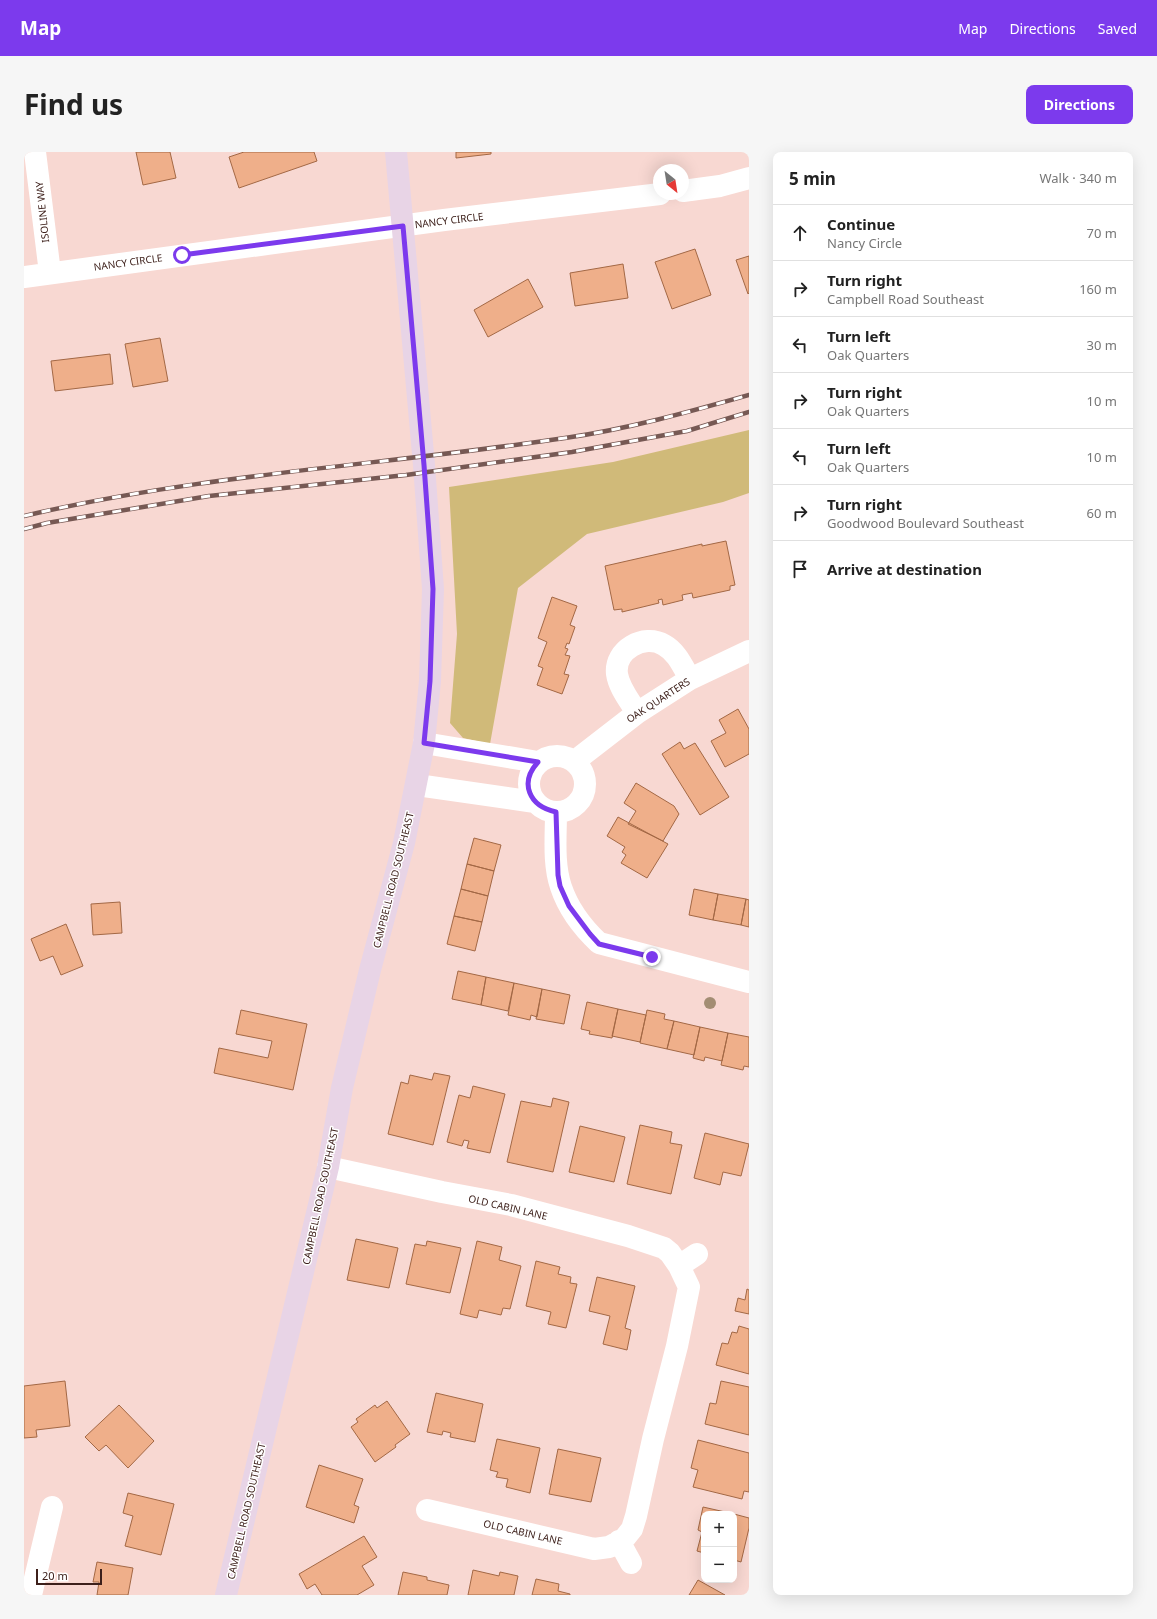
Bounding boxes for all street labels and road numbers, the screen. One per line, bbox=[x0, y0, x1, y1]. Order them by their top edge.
street label: ISOLINE WAY bbox=[32, 180, 52, 243]
street label: NANCY CIRCLE bbox=[414, 209, 484, 231]
street label: NANCY CIRCLE bbox=[93, 250, 163, 274]
street label: OAK QUARTERS bbox=[623, 674, 693, 726]
street label: CAMPBELL ROAD SOUTHEAST bbox=[369, 810, 417, 949]
street label: CAMPBELL ROAD SOUTHEAST bbox=[299, 1126, 341, 1266]
street label: OLD CABIN LANE bbox=[467, 1191, 549, 1223]
street label: CAMPBELL ROAD SOUTHEAST bbox=[223, 1441, 269, 1581]
street label: OLD CABIN LANE bbox=[482, 1516, 564, 1548]

